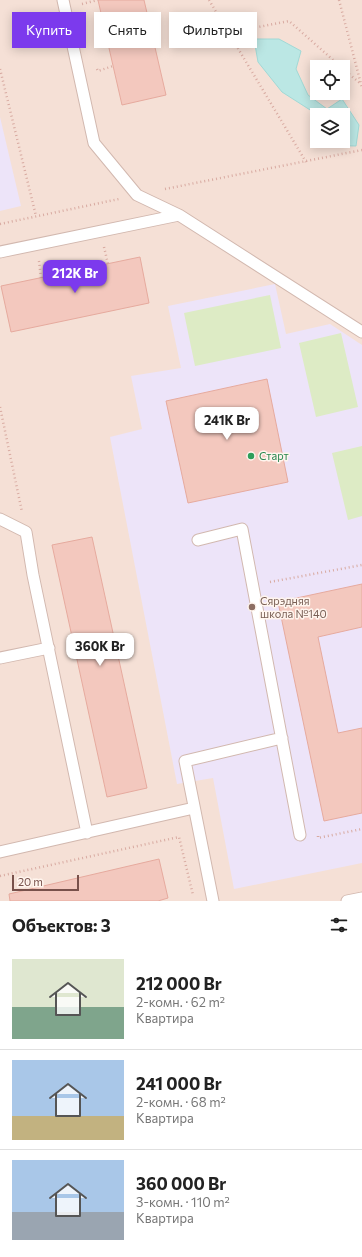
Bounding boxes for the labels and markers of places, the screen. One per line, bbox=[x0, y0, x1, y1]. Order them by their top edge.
pin: 212K Br bbox=[38, 260, 112, 294]
pin: 241K Br bbox=[190, 407, 264, 441]
place label: Старт bbox=[259, 449, 289, 462]
marker: Старт bbox=[246, 451, 256, 461]
place label: Сярэдняя школа №140 bbox=[260, 594, 327, 620]
marker: Сярэдняя школа №140 bbox=[247, 602, 257, 612]
pin: 360K Br bbox=[63, 633, 137, 667]

